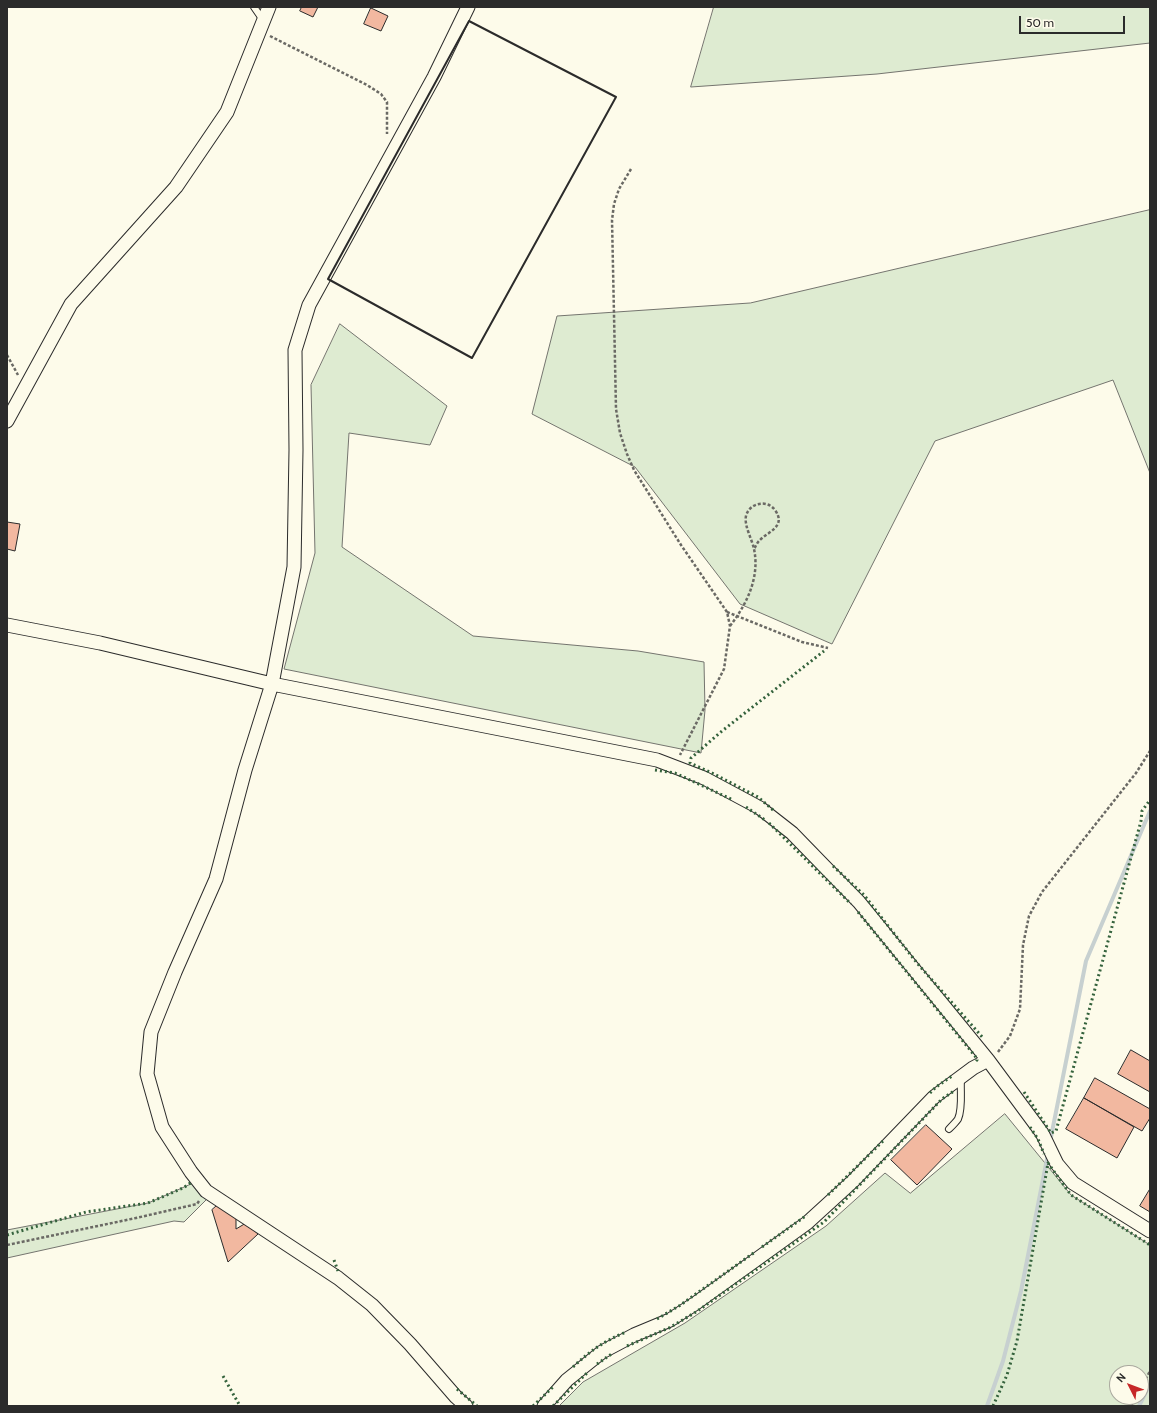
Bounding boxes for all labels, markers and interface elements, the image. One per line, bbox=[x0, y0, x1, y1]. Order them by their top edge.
scale bar bbox=[1021, 8, 1127, 34]
text: 50 m bbox=[1026, 15, 1054, 30]
north arrow bbox=[1109, 1365, 1149, 1405]
text: N bbox=[1113, 1370, 1129, 1385]

